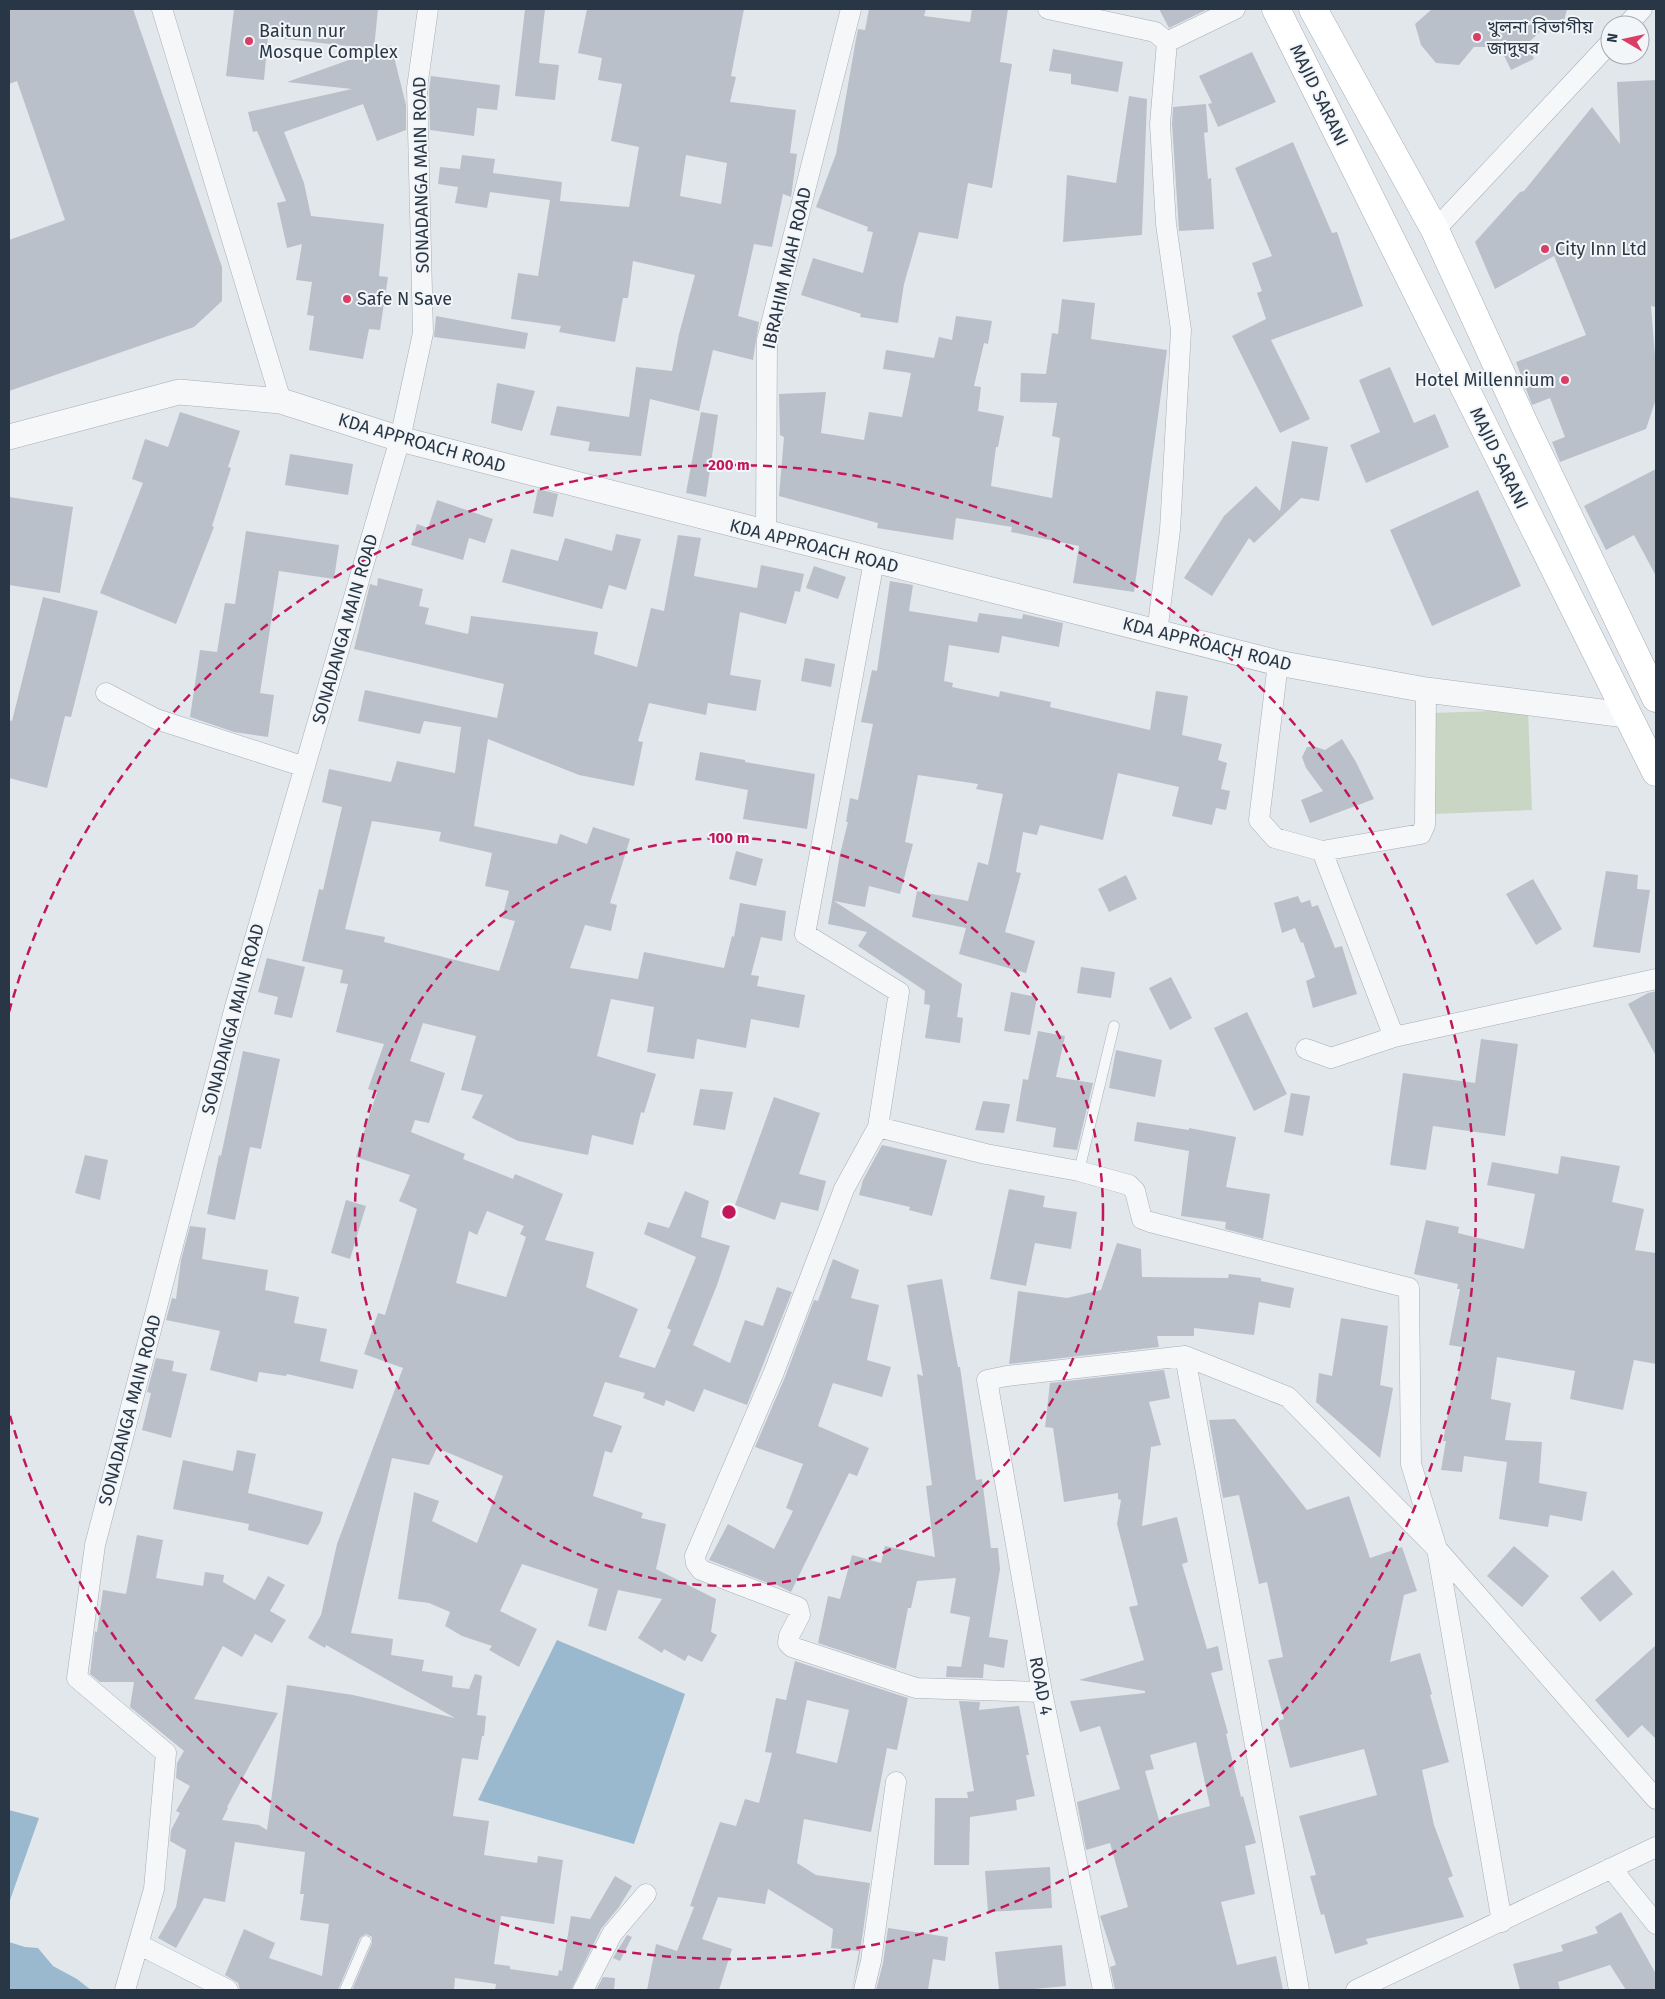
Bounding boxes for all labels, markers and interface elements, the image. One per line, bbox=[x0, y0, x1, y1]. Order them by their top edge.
north arrow bbox=[1600, 15, 1650, 65]
place label: খুলনা বিভাগীয় জাদুঘর bbox=[1486, 16, 1594, 59]
place label: Baitun nur Mosque Complex bbox=[259, 20, 398, 63]
marker: খুলনা বিভাগীয় জাদুঘর bbox=[1471, 31, 1483, 43]
text: N bbox=[1604, 32, 1622, 44]
marker: Baitun nur Mosque Complex bbox=[243, 35, 255, 47]
street label: MAJID SARANI bbox=[1285, 41, 1353, 149]
street label: SONADANGA MAIN ROAD bbox=[408, 76, 434, 274]
street label: IBRAHIM MIAH ROAD bbox=[758, 185, 816, 351]
place label: City Inn Ltd bbox=[1555, 238, 1647, 260]
marker: City Inn Ltd bbox=[1539, 243, 1551, 255]
place label: Safe N Save bbox=[357, 288, 452, 310]
marker: Safe N Save bbox=[341, 293, 353, 305]
place label: Hotel Millennium bbox=[1415, 369, 1555, 391]
marker: Hotel Millennium bbox=[1559, 374, 1571, 386]
street label: MAJID SARANI bbox=[1465, 404, 1533, 512]
street label: KDA APPROACH ROAD bbox=[336, 409, 508, 477]
text: 200 m bbox=[708, 456, 750, 474]
street label: KDA APPROACH ROAD bbox=[727, 514, 901, 578]
street label: SONADANGA MAIN ROAD bbox=[307, 531, 383, 727]
street label: KDA APPROACH ROAD bbox=[1120, 612, 1294, 676]
text: 100 m bbox=[709, 829, 749, 847]
street label: SONADANGA MAIN ROAD bbox=[197, 921, 269, 1117]
centre of rings bbox=[720, 1203, 738, 1221]
street label: SONADANGA MAIN ROAD bbox=[94, 1312, 166, 1508]
street label: ROAD 4 bbox=[1025, 1655, 1058, 1718]

